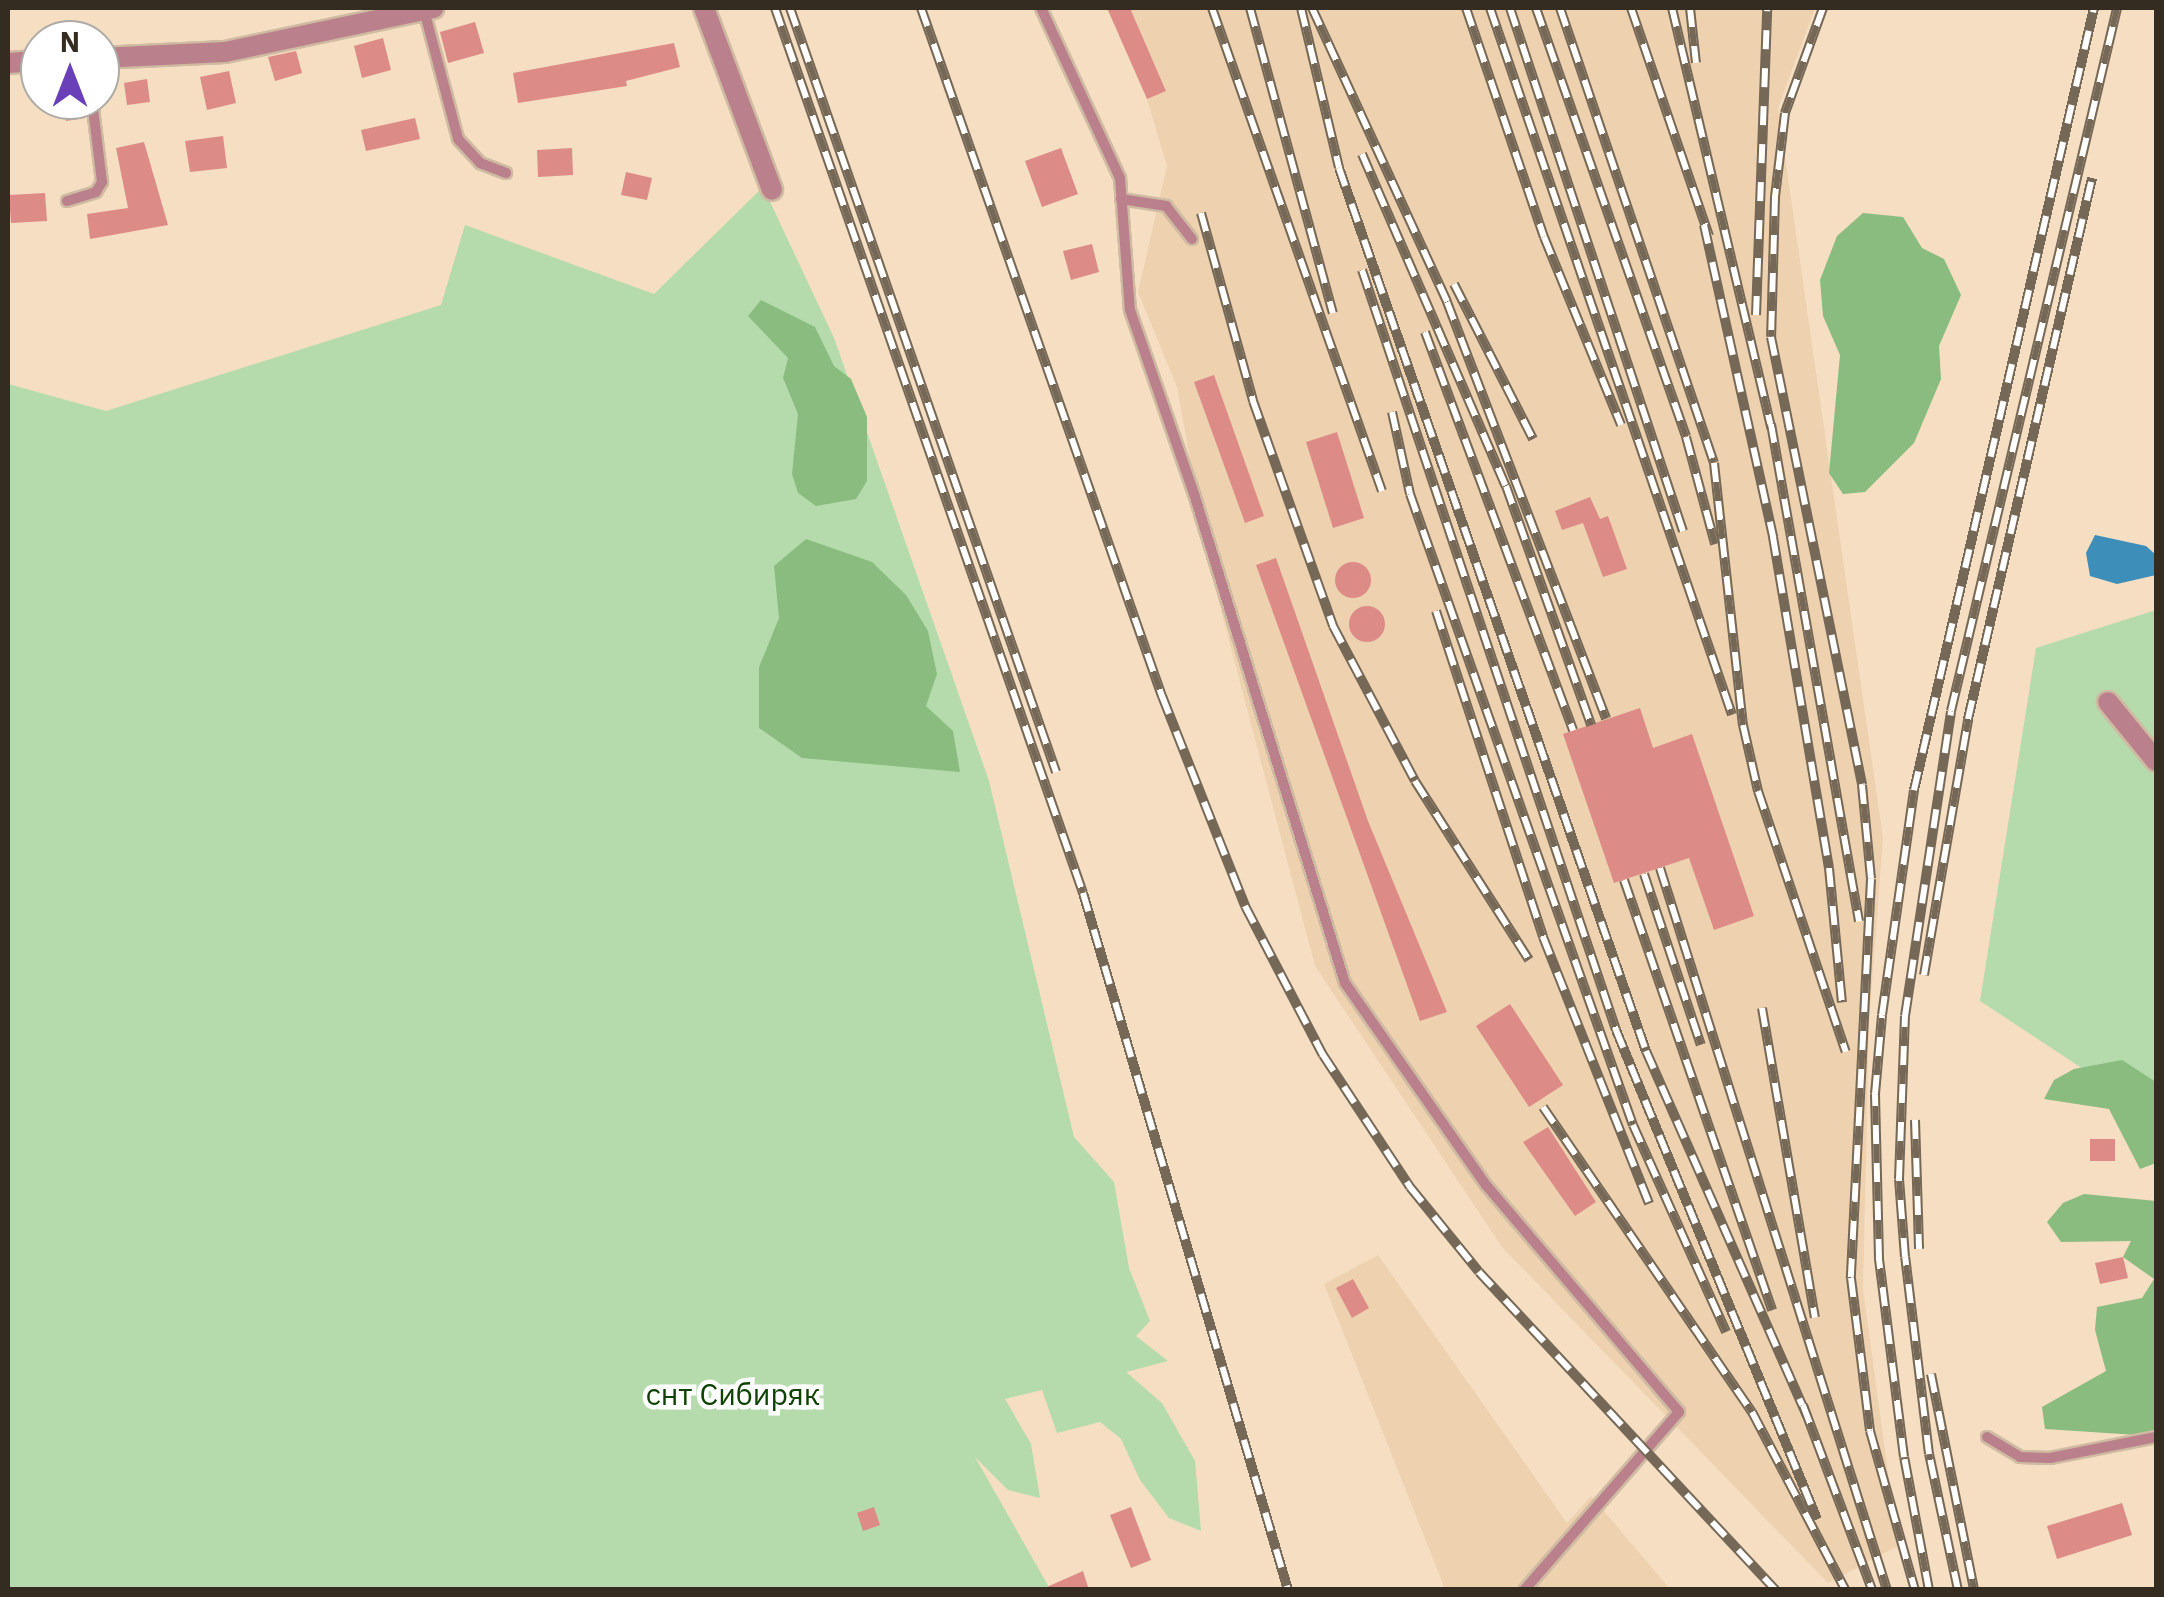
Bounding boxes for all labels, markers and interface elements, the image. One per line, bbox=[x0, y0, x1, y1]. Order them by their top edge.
north arrow bbox=[20, 20, 120, 120]
text: N bbox=[60, 23, 80, 60]
park label: снт Сибиряк bbox=[646, 1376, 820, 1412]

